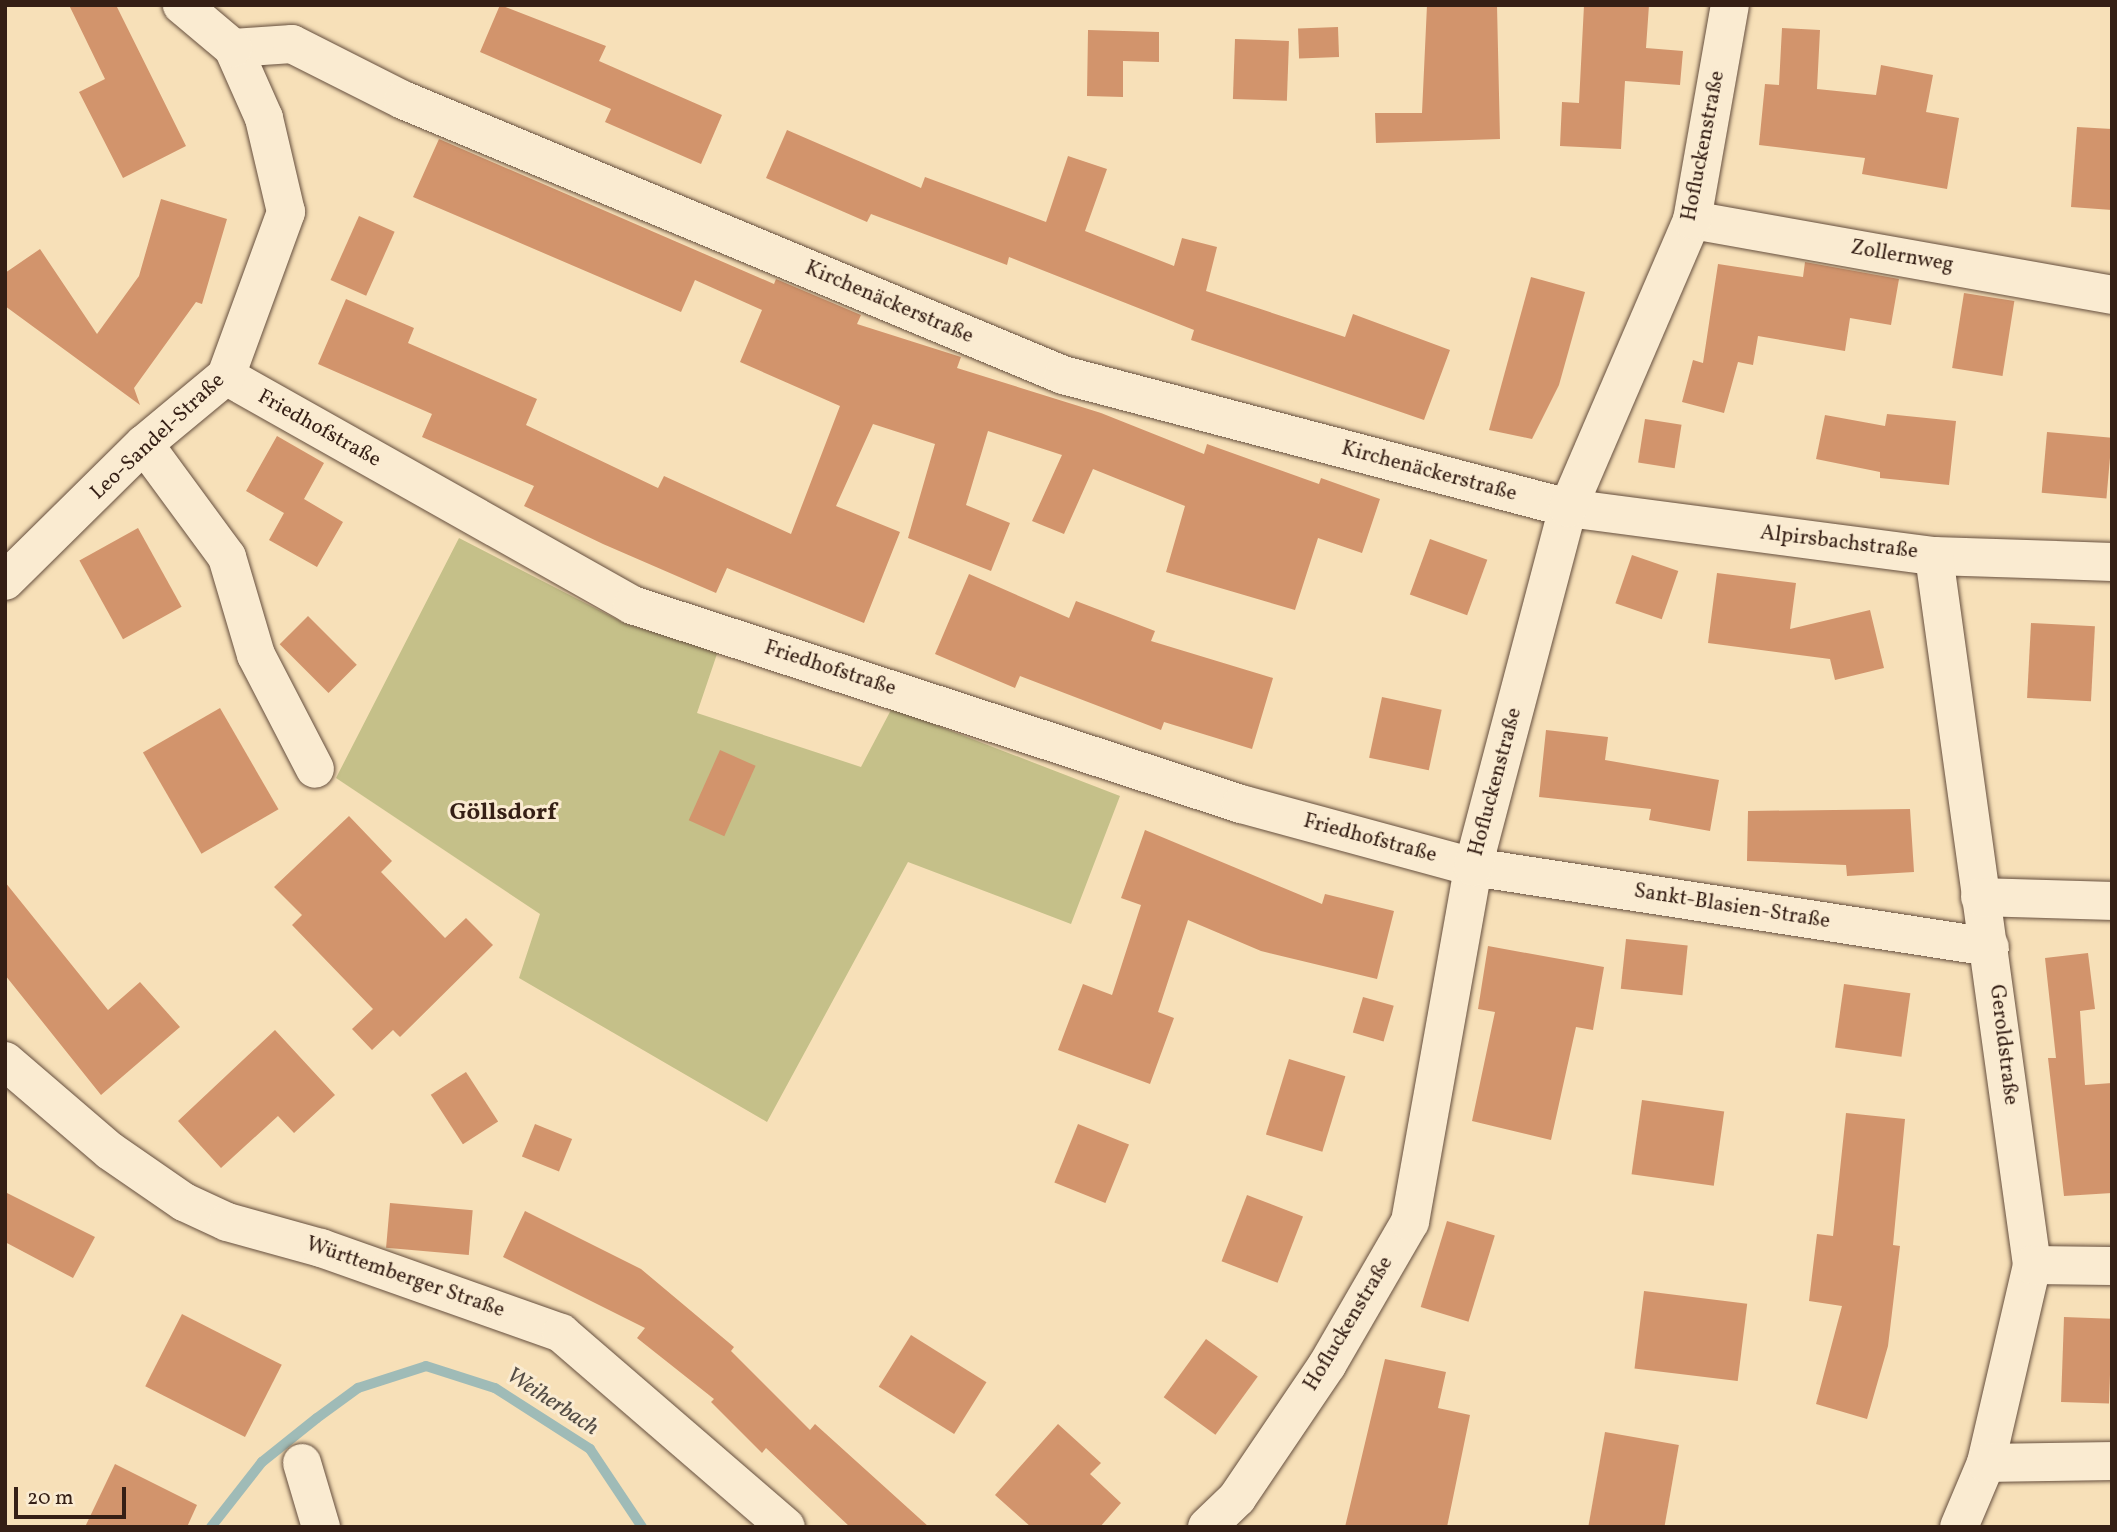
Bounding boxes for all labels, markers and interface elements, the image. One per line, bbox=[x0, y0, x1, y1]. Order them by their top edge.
street label: Hofluckenstraße bbox=[1677, 69, 1731, 223]
street label: Zollernweg bbox=[1849, 236, 1955, 278]
street label: Kirchenäckerstraße bbox=[801, 256, 977, 350]
street label: Leo-Sandel-Straße bbox=[86, 368, 230, 506]
street label: Friedhofstraße bbox=[253, 385, 385, 473]
street label: Kirchenäckerstraße bbox=[1339, 436, 1519, 508]
street label: Alpirsbachstraße bbox=[1759, 521, 1919, 565]
street label: Friedhofstraße bbox=[761, 636, 899, 702]
street label: Hofluckenstraße bbox=[1464, 705, 1528, 859]
district label: Göllsdorf bbox=[449, 800, 557, 828]
street label: Friedhofstraße bbox=[1301, 809, 1439, 869]
street label: Sankt-Blasien-Straße bbox=[1632, 879, 1832, 935]
street label: Geroldstraße bbox=[1983, 983, 2023, 1107]
street label: Württemberger Straße bbox=[302, 1232, 508, 1324]
street label: Hofluckenstraße bbox=[1299, 1252, 1399, 1396]
water label: Weiherbach bbox=[501, 1362, 603, 1442]
scale bar bbox=[18, 1472, 130, 1516]
text: 20 m bbox=[27, 1484, 73, 1513]

